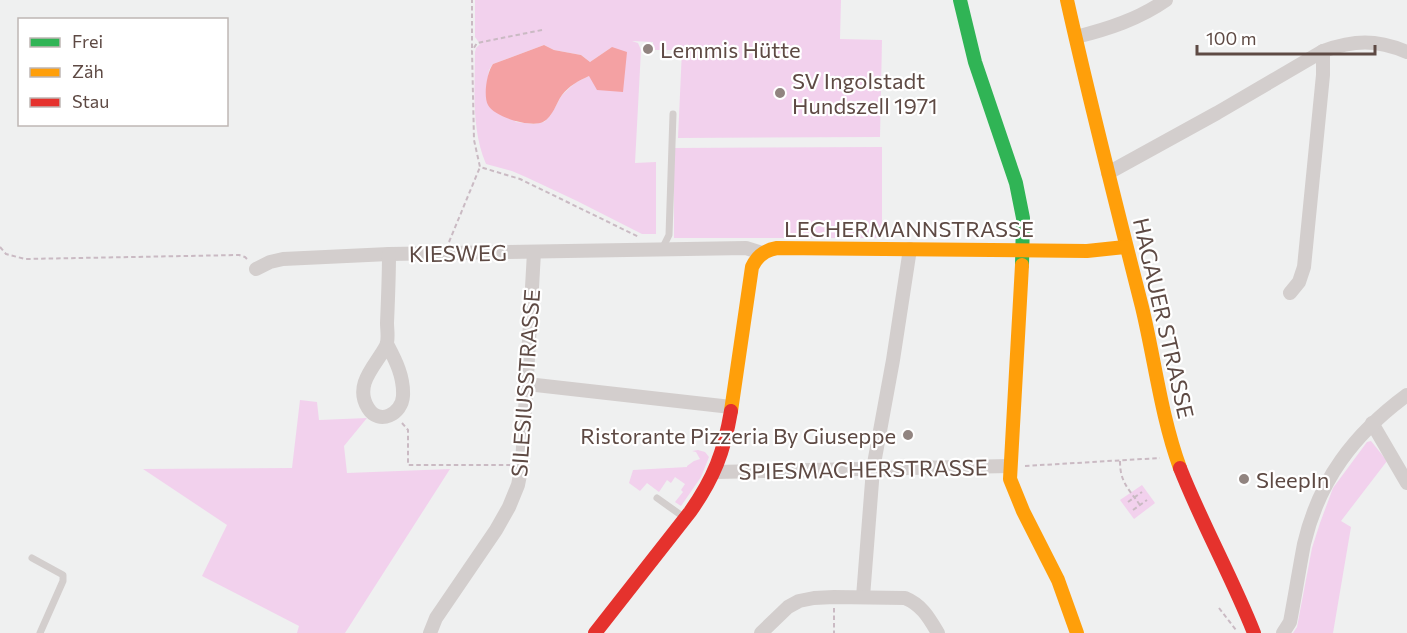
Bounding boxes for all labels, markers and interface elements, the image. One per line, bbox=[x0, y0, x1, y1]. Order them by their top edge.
legend bbox=[18, 18, 228, 126]
scale bar bbox=[1197, 18, 1376, 56]
text: 100 m bbox=[1206, 27, 1256, 49]
text: Frei bbox=[72, 30, 103, 52]
place label: Lemmis Hütte bbox=[660, 36, 801, 63]
marker: Lemmis Hütte bbox=[641, 42, 655, 56]
text: Zäh bbox=[72, 60, 104, 82]
place label: SV Ingolstadt Hundszell 1971 bbox=[792, 67, 938, 119]
marker: SV Ingolstadt Hundszell 1971 bbox=[773, 86, 787, 100]
text: Stau bbox=[72, 90, 109, 112]
street label: LECHERMANNSTRASSE bbox=[784, 215, 1034, 242]
street label: HAGAUER STRASSE bbox=[1128, 215, 1200, 421]
street label: KIESWEG bbox=[409, 239, 507, 267]
street label: SILESIUSSTRASSE bbox=[505, 288, 545, 478]
place label: Ristorante Pizzeria By Giuseppe bbox=[580, 422, 896, 449]
marker: Ristorante Pizzeria By Giuseppe bbox=[901, 428, 915, 442]
street label: SPIESMACHERSTRASSE bbox=[738, 453, 988, 485]
place label: SleepIn bbox=[1256, 466, 1329, 493]
marker: SleepIn bbox=[1237, 472, 1251, 486]

